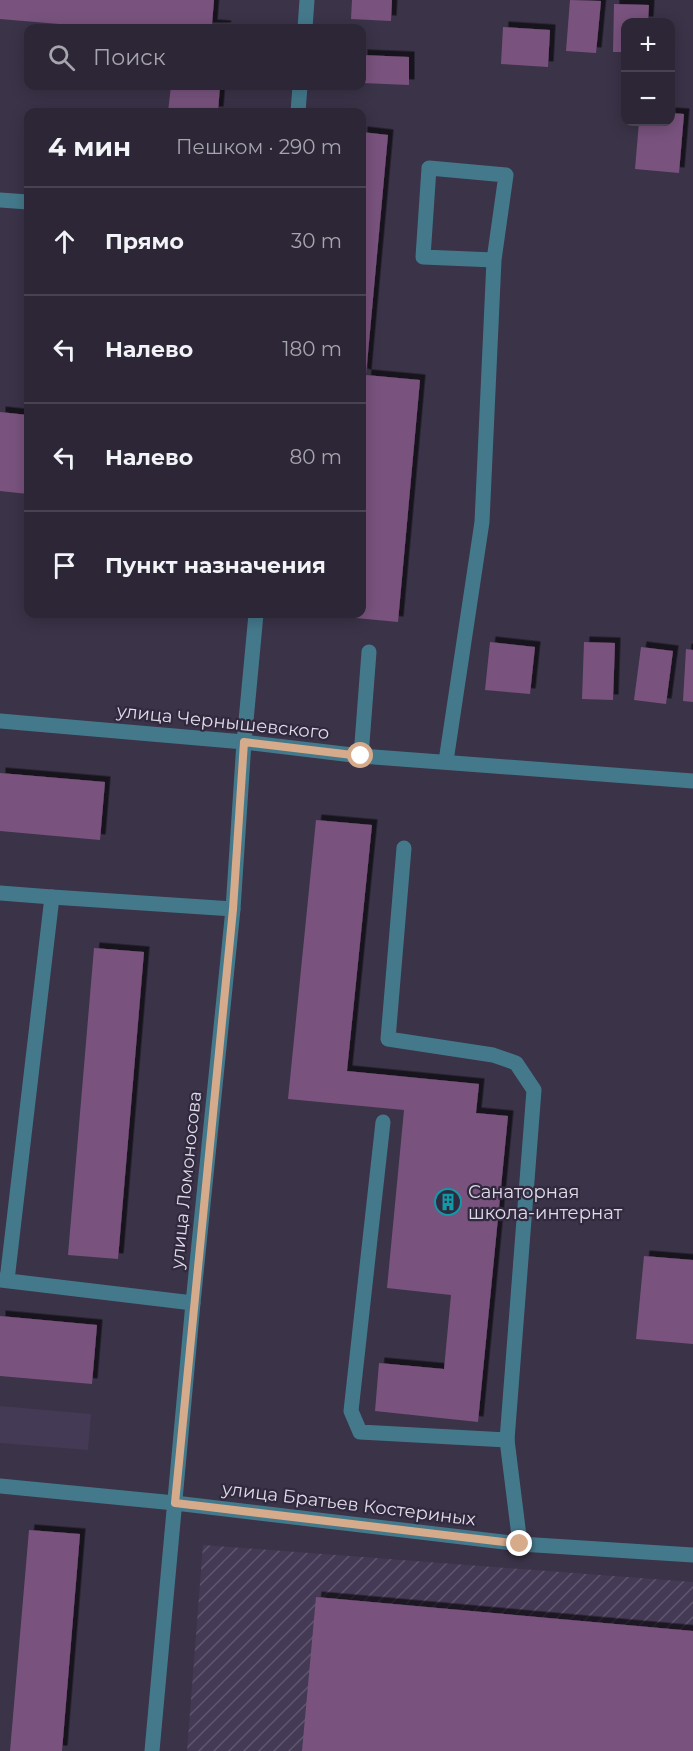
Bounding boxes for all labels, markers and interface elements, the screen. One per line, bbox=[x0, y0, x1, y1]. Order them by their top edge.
map controls bbox=[621, 18, 675, 126]
button: + bbox=[621, 18, 675, 72]
search box bbox=[24, 24, 366, 90]
icon: search bbox=[45, 41, 78, 74]
text: Поиск bbox=[93, 44, 165, 71]
button: − bbox=[621, 72, 675, 126]
text: 4 мин bbox=[48, 131, 131, 163]
text: Пешком · 290 m bbox=[176, 135, 342, 159]
icon: ahead bbox=[48, 225, 81, 258]
text: Прямо bbox=[105, 228, 184, 255]
text: 30 m bbox=[291, 229, 342, 253]
icon: left bbox=[48, 333, 81, 366]
text: Налево bbox=[105, 336, 193, 363]
text: 180 m bbox=[282, 337, 342, 361]
icon: left bbox=[48, 441, 81, 474]
text: Налево bbox=[105, 444, 193, 471]
text: 80 m bbox=[290, 445, 342, 469]
icon: arrive bbox=[48, 549, 81, 582]
text: Пункт назначения bbox=[105, 552, 326, 579]
street label: улица Чернышевского bbox=[115, 700, 330, 744]
route start bbox=[347, 742, 373, 768]
street label: улица Ломоносова bbox=[166, 1090, 206, 1271]
place label: Санаторная школа-интернат bbox=[468, 1181, 623, 1224]
building icon: Санаторная школа-интернат bbox=[433, 1187, 463, 1217]
street label: улица Братьев Костериных bbox=[220, 1477, 478, 1531]
route end bbox=[506, 1530, 532, 1556]

